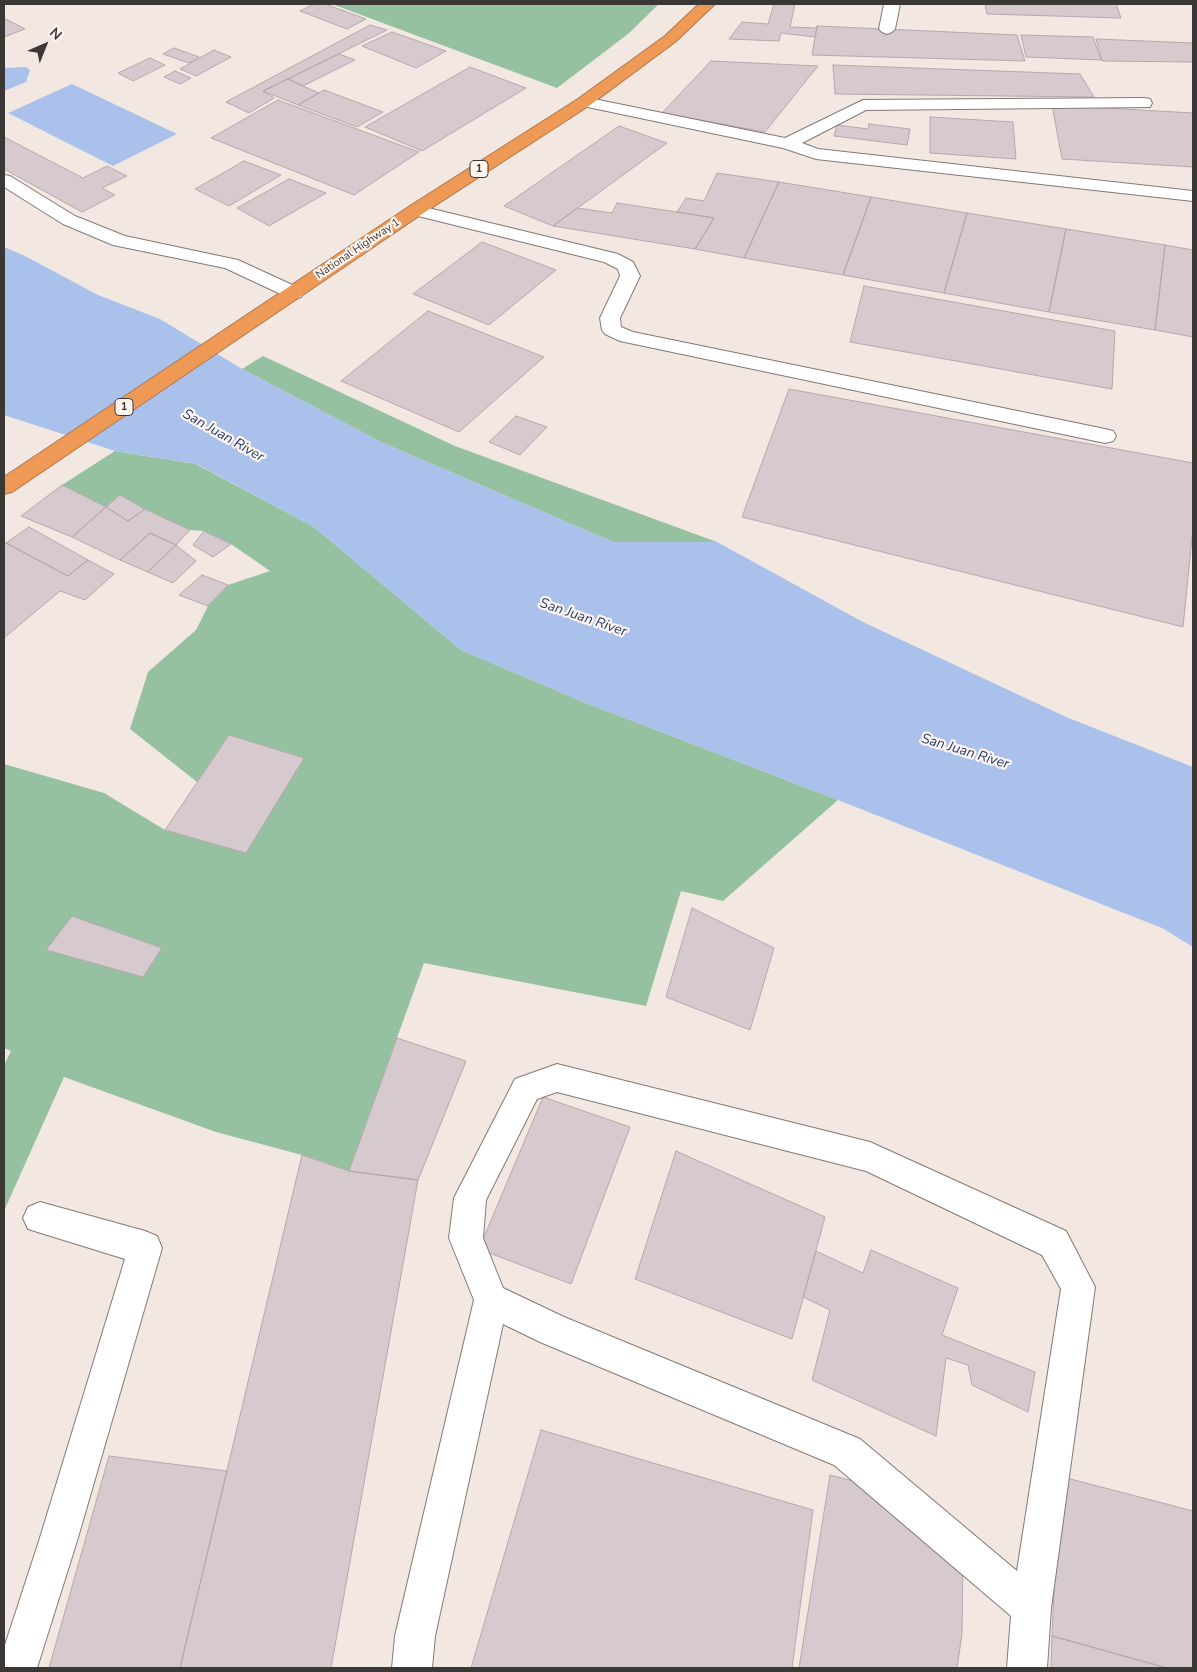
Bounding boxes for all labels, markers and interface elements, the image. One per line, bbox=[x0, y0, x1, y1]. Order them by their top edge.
north arrow bbox=[20, 20, 70, 70]
text: N bbox=[45, 23, 66, 44]
road number: 1 bbox=[470, 160, 488, 178]
street label: National Highway 1 bbox=[314, 216, 402, 282]
road number: 1 bbox=[115, 398, 133, 416]
water label: San Juan River bbox=[179, 406, 267, 466]
water label: San Juan River bbox=[537, 595, 629, 641]
water label: San Juan River bbox=[919, 731, 1011, 773]

